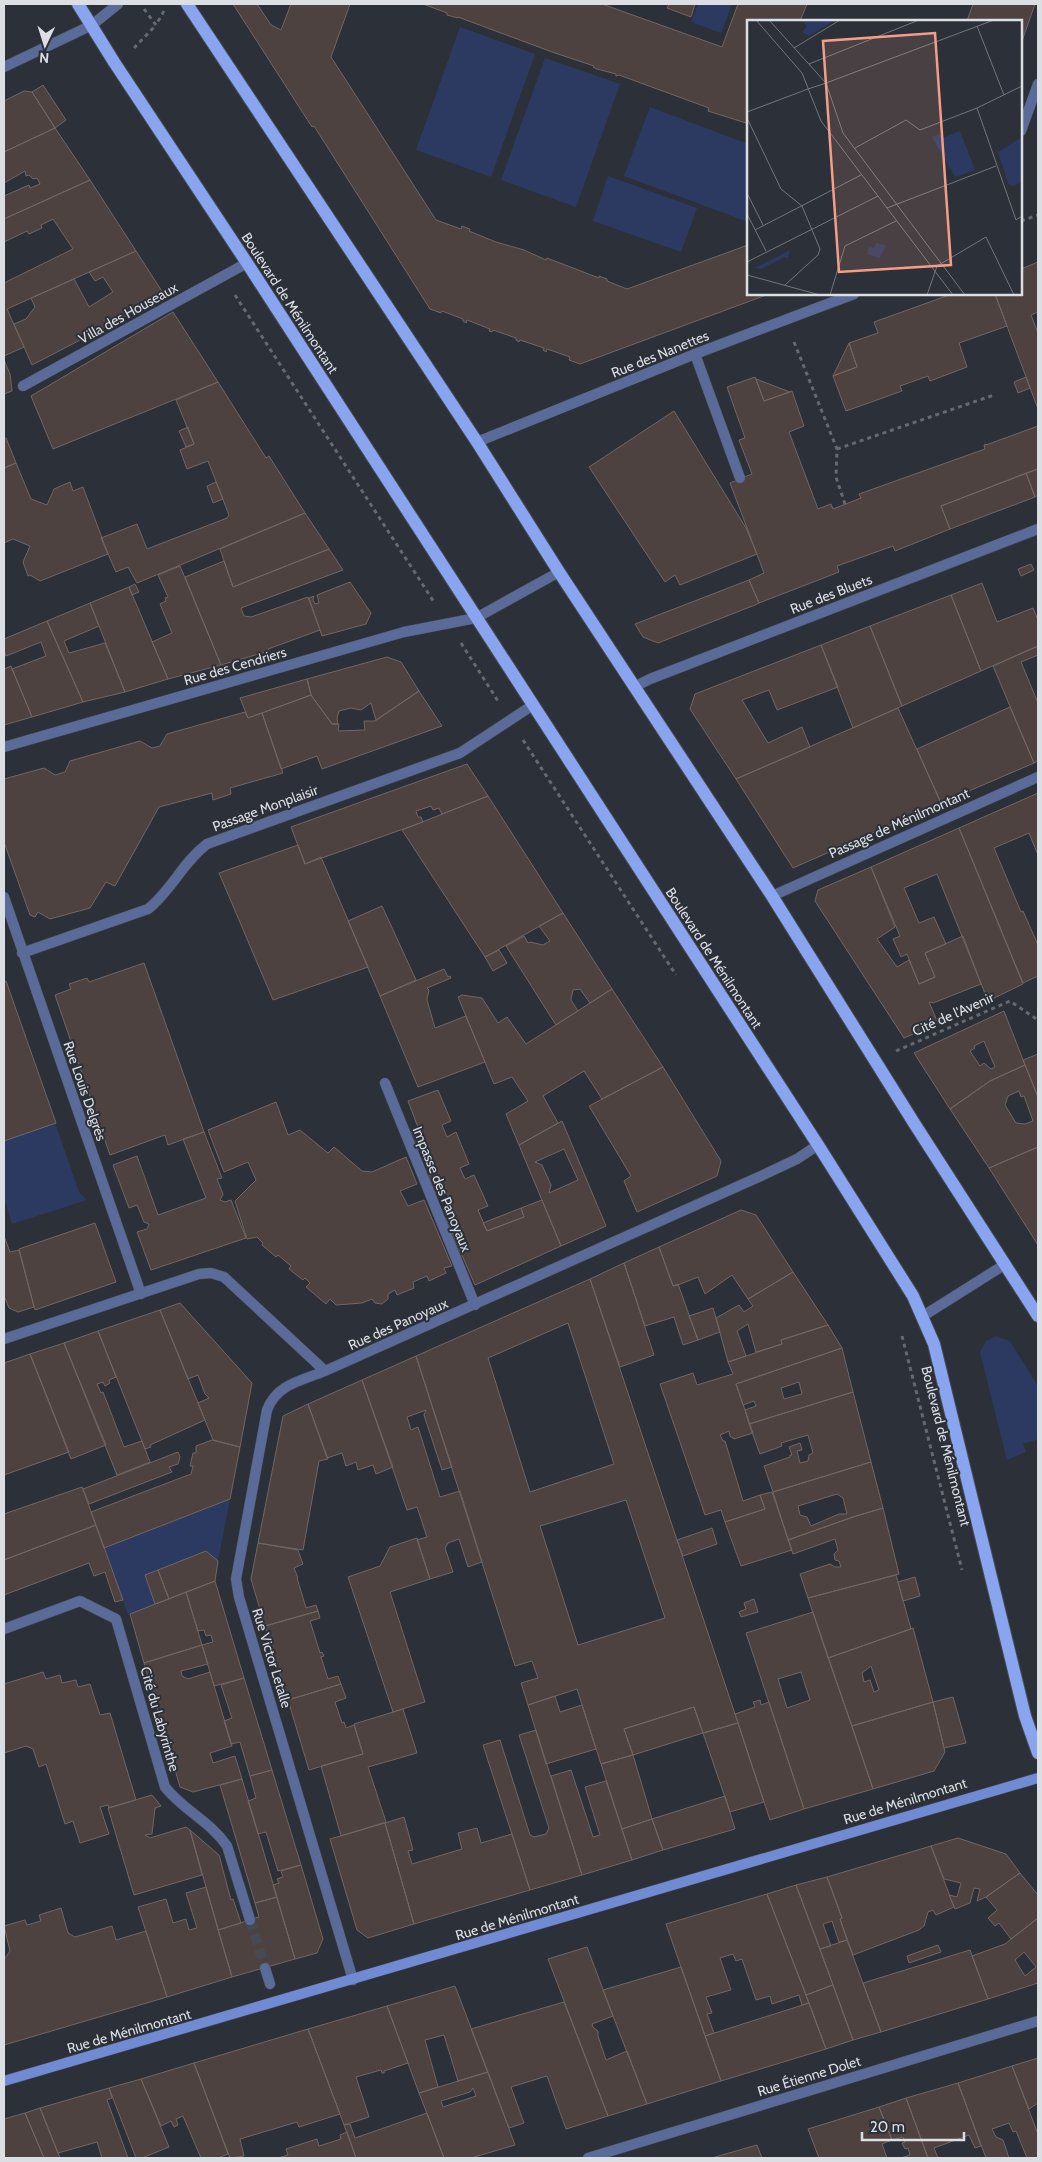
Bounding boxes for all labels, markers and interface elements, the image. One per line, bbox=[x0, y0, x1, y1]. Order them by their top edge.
north arrow bbox=[20, 20, 70, 70]
inset map bbox=[747, 20, 1022, 295]
text: N bbox=[39, 49, 50, 67]
street label: Boulevard de Ménilmontant bbox=[238, 229, 343, 377]
street label: Villa des Houseaux bbox=[75, 278, 181, 348]
street label: Rue des Nanettes bbox=[609, 326, 712, 382]
street label: Rue des Bluets bbox=[787, 570, 875, 618]
street label: Rue des Cendriers bbox=[182, 643, 289, 689]
street label: Passage Monplaisir bbox=[210, 780, 321, 835]
street label: Passage de Ménilmontant bbox=[826, 784, 972, 862]
street label: Boulevard de Ménilmontant bbox=[662, 884, 767, 1032]
street label: Cité de l'Avenir bbox=[909, 988, 997, 1040]
street label: Rue Louis Delgrès bbox=[59, 1039, 111, 1144]
street label: Impasse des Panoyaux bbox=[409, 1124, 476, 1255]
street label: Rue des Panoyaux bbox=[345, 1294, 451, 1354]
street label: Boulevard de Ménilmontant bbox=[917, 1364, 975, 1528]
street label: Rue Victor Letalle bbox=[248, 1606, 296, 1710]
street label: Cité du Labyrinthe bbox=[136, 1664, 184, 1774]
street label: Rue de Ménilmontant bbox=[841, 1774, 969, 1828]
street label: Rue de Ménilmontant bbox=[453, 1890, 581, 1944]
street label: Rue de Ménilmontant bbox=[65, 2005, 193, 2057]
street label: Rue Étienne Dolet bbox=[755, 2052, 863, 2100]
scale bar bbox=[862, 2110, 964, 2142]
text: 20 m bbox=[870, 2118, 905, 2136]

